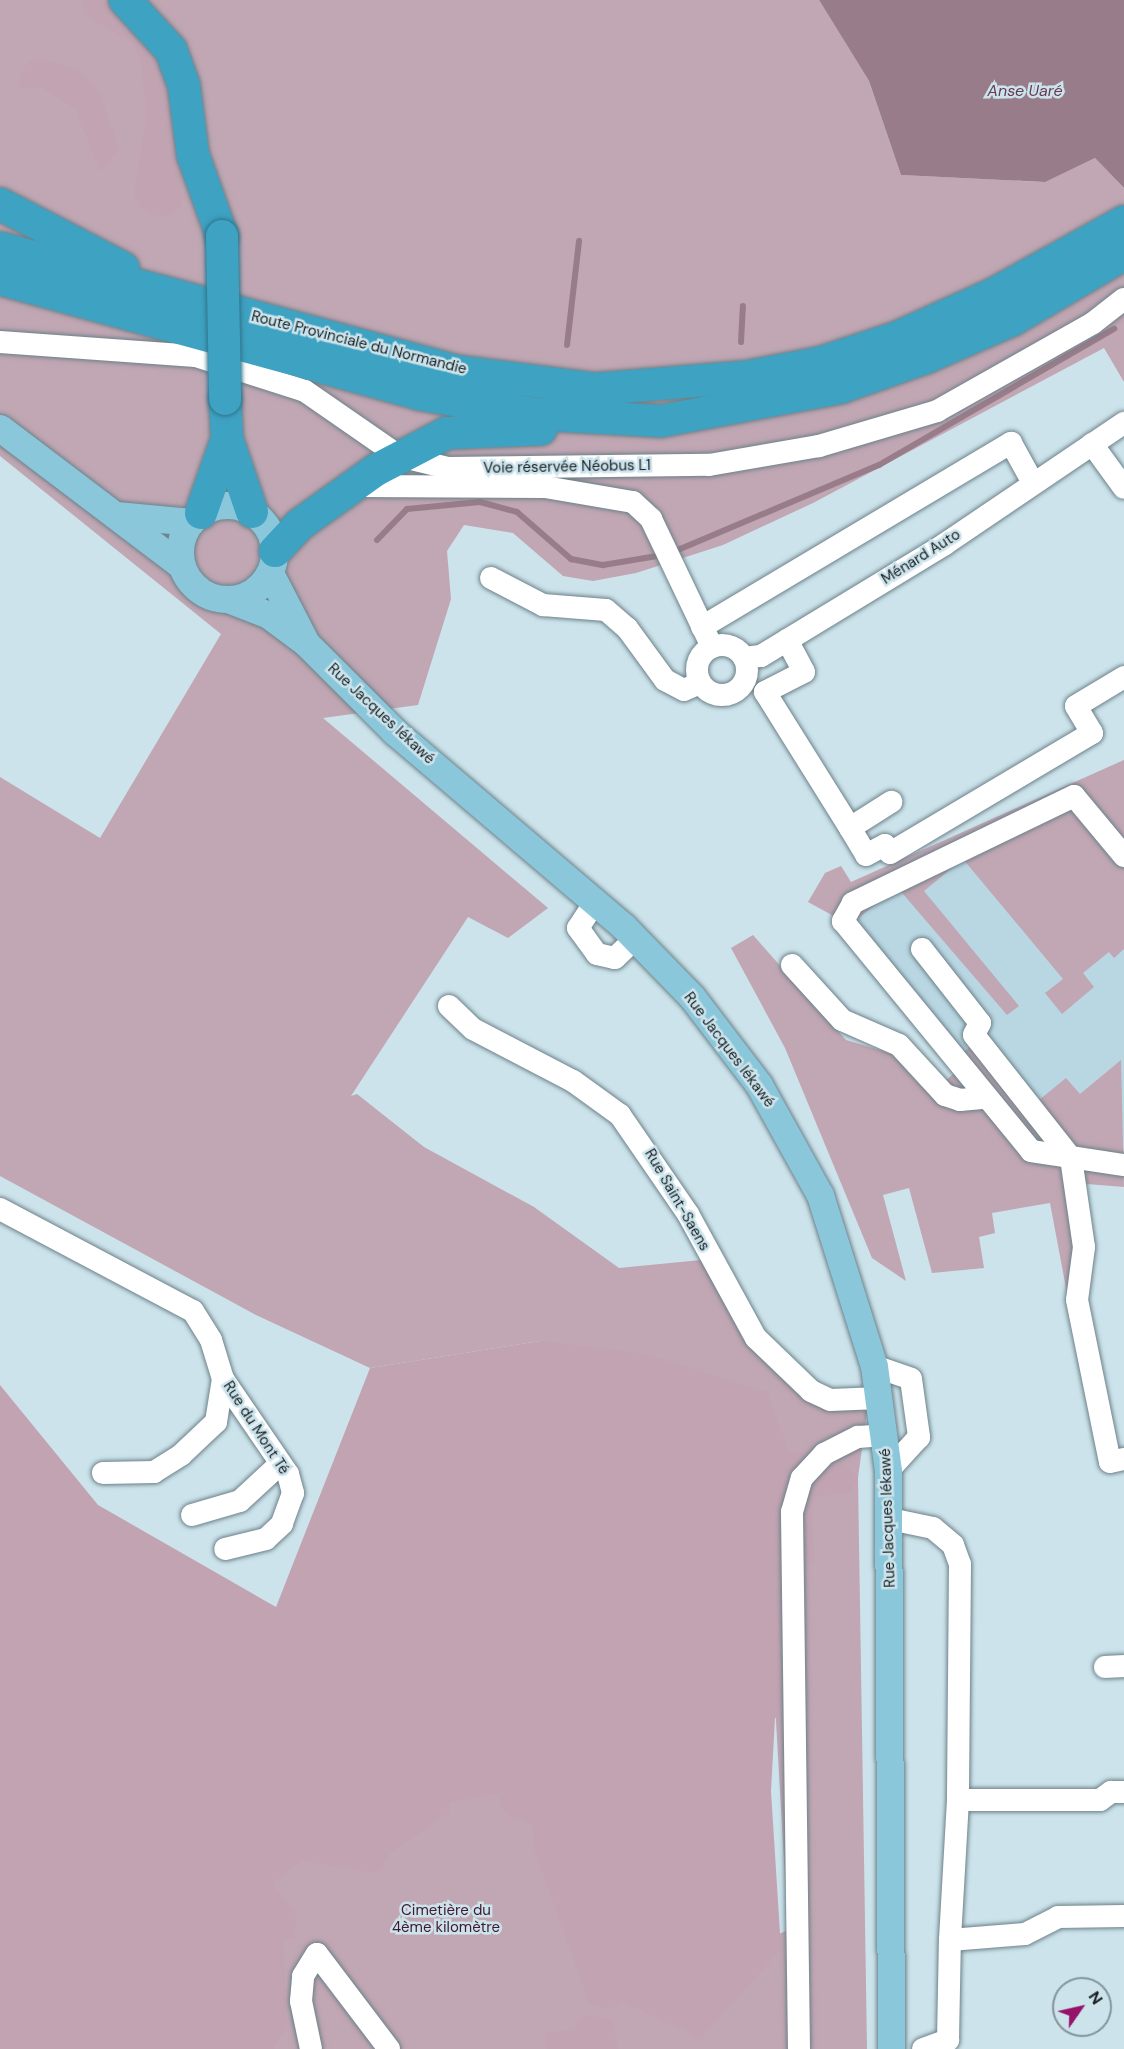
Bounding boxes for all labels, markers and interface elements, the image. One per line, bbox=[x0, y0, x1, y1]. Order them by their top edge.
water label: Anse Uaré bbox=[987, 81, 1063, 101]
street label: Route Provinciale du Normandie bbox=[249, 307, 469, 379]
street label: Voie réservée Néobus L1 bbox=[483, 457, 651, 477]
street label: Ménard Auto bbox=[878, 526, 964, 588]
street label: Rue Jacques Iékawé bbox=[324, 660, 438, 768]
street label: Rue Jacques Iékawé bbox=[680, 989, 778, 1111]
street label: Rue Saint-Saens bbox=[641, 1146, 713, 1254]
street label: Rue du Mont Té bbox=[219, 1378, 293, 1478]
street label: Rue Jacques Iékawé bbox=[877, 1448, 899, 1588]
park label: Cimetière du 4ème kilomètre bbox=[392, 1901, 500, 1936]
north arrow bbox=[1052, 1977, 1112, 2037]
text: N bbox=[1084, 1987, 1108, 2008]

